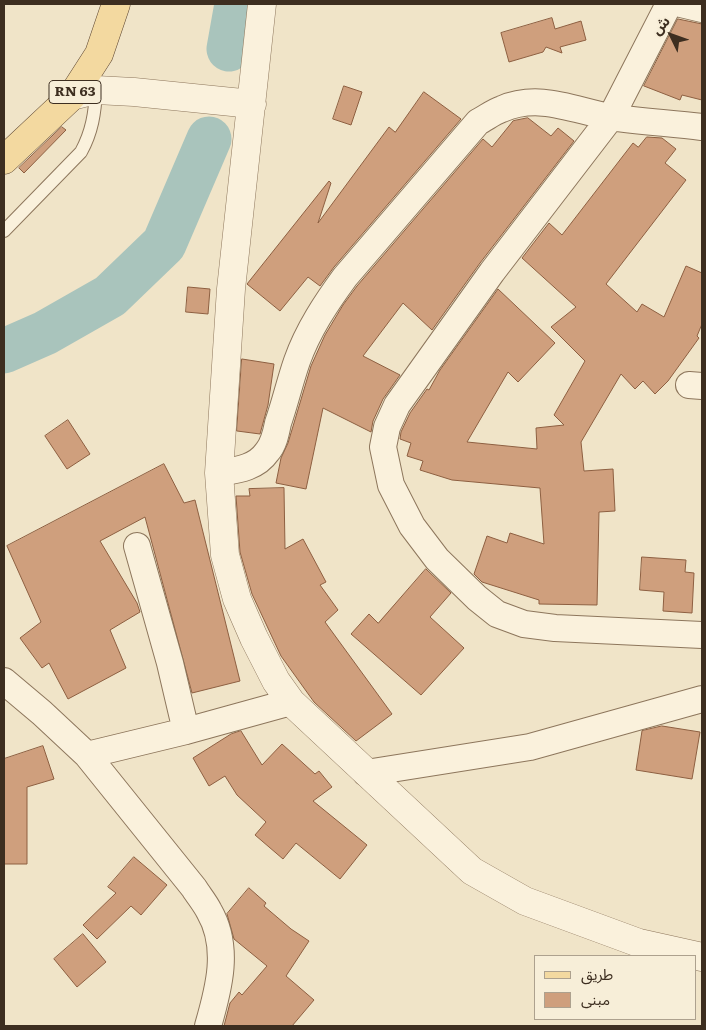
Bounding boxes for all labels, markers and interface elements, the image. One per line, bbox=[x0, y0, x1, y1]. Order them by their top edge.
north arrow bbox=[646, 10, 696, 60]
text: ش bbox=[646, 11, 674, 39]
road number: RN 63 bbox=[49, 80, 101, 104]
legend bbox=[534, 955, 696, 1020]
text: طريق bbox=[581, 962, 613, 985]
text: مبنى bbox=[581, 987, 610, 1010]

